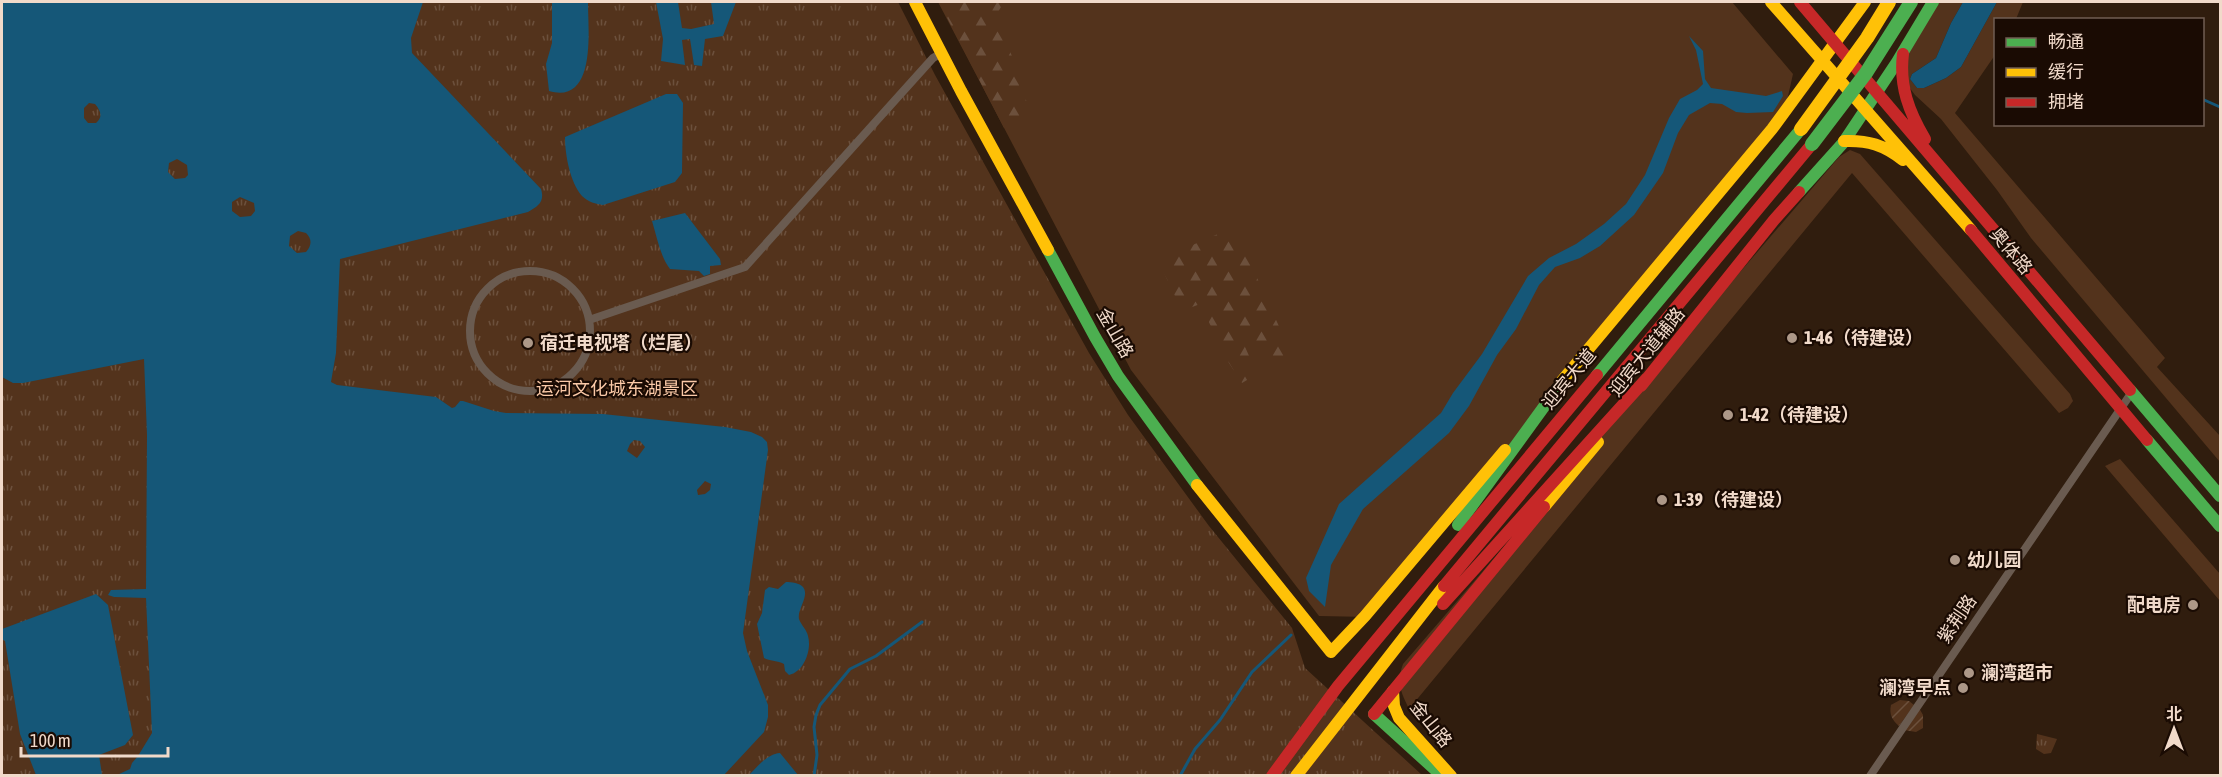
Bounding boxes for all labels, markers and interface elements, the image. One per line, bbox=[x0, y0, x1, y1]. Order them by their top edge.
legend bbox=[1994, 18, 2204, 126]
text: 畅通 bbox=[2048, 31, 2084, 52]
text: 缓行 bbox=[2048, 61, 2084, 82]
text: 拥堵 bbox=[2048, 91, 2084, 112]
street label: 奥体路 bbox=[1986, 223, 2037, 278]
street label: 迎宾大道辅路 bbox=[1604, 303, 1689, 400]
street label: 金山路 bbox=[1093, 304, 1138, 361]
place label: 1-46（待建设） bbox=[1804, 327, 1923, 348]
marker: 1-46（待建设） bbox=[1785, 331, 1799, 345]
place label: 宿迁电视塔（烂尾） bbox=[540, 332, 702, 353]
marker: 宿迁电视塔（烂尾） bbox=[521, 336, 535, 350]
street label: 迎宾大道 bbox=[1537, 344, 1600, 413]
park label: 运河文化城东湖景区 bbox=[536, 378, 698, 399]
place label: 1-42（待建设） bbox=[1740, 404, 1859, 425]
marker: 1-42（待建设） bbox=[1721, 408, 1735, 422]
place label: 1-39（待建设） bbox=[1674, 489, 1793, 510]
marker: 1-39（待建设） bbox=[1655, 493, 1669, 507]
place label: 幼儿园 bbox=[1967, 549, 2021, 570]
marker: 幼儿园 bbox=[1948, 553, 1962, 567]
street label: 紫荆路 bbox=[1933, 590, 1980, 647]
place label: 配电房 bbox=[2127, 594, 2181, 615]
marker: 配电房 bbox=[2186, 598, 2200, 612]
place label: 澜湾超市 bbox=[1981, 662, 2053, 683]
marker: 澜湾超市 bbox=[1962, 666, 1976, 680]
place label: 澜湾早点 bbox=[1879, 677, 1951, 698]
marker: 澜湾早点 bbox=[1956, 681, 1970, 695]
street label: 金山路 bbox=[1406, 696, 1457, 751]
north arrow bbox=[2144, 699, 2204, 759]
text: 北 bbox=[2166, 705, 2182, 723]
scale bar bbox=[21, 720, 168, 758]
text: 100 m bbox=[30, 730, 71, 751]

